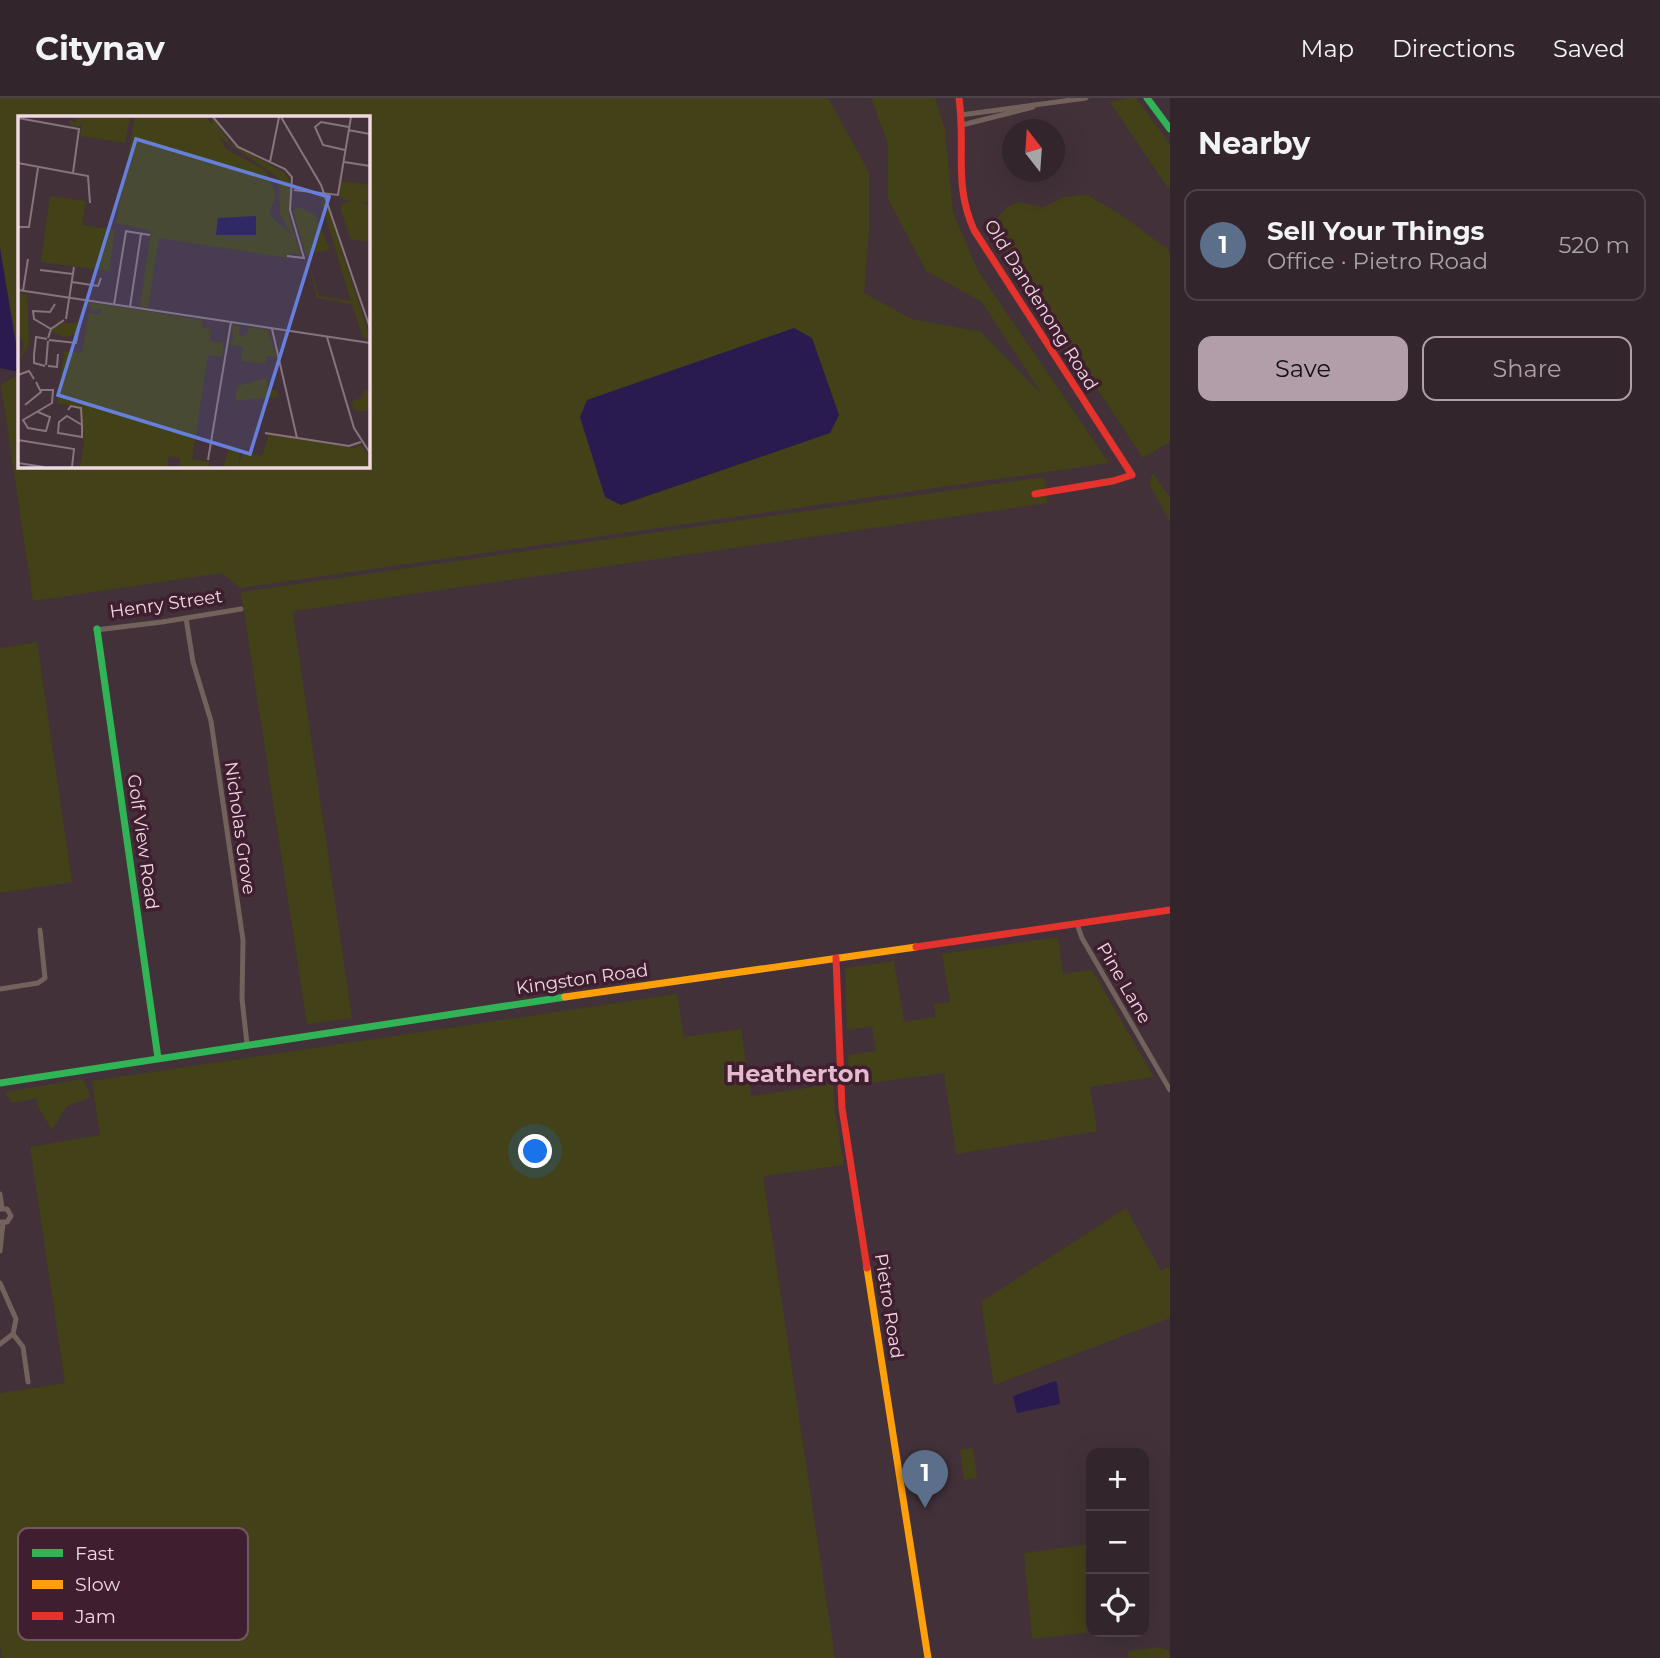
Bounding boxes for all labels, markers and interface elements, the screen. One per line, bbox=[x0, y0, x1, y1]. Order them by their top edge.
text: Citynav bbox=[35, 28, 165, 68]
text: Map bbox=[1301, 34, 1354, 63]
text: Directions bbox=[1392, 34, 1515, 63]
text: Saved bbox=[1553, 34, 1625, 63]
inset map bbox=[18, 116, 369, 467]
north arrow bbox=[1002, 119, 1065, 182]
text: Nearby bbox=[1198, 125, 1310, 162]
street label: Old Dandenong Road bbox=[979, 215, 1103, 395]
text: Sell Your Things bbox=[1267, 215, 1484, 247]
text: 1 bbox=[1218, 231, 1228, 259]
text: 520 m bbox=[1558, 231, 1630, 259]
text: Office · Pietro Road bbox=[1267, 247, 1488, 275]
button: Save bbox=[1198, 336, 1408, 401]
button: Share bbox=[1422, 336, 1632, 401]
street label: Henry Street bbox=[108, 585, 224, 623]
street label: Nicholas Grove bbox=[220, 760, 260, 896]
street label: Golf View Road bbox=[123, 773, 163, 911]
street label: Pine Lane bbox=[1092, 939, 1156, 1027]
street label: Kingston Road bbox=[515, 959, 649, 999]
district label: Heatherton bbox=[726, 1059, 870, 1088]
your location bbox=[518, 1134, 552, 1168]
street label: Pietro Road bbox=[870, 1252, 908, 1360]
map controls bbox=[1086, 1448, 1149, 1637]
button: + bbox=[1086, 1448, 1149, 1511]
pin: 1 bbox=[902, 1450, 948, 1508]
button: − bbox=[1086, 1511, 1149, 1574]
legend bbox=[18, 1528, 248, 1640]
text: Fast bbox=[75, 1542, 115, 1565]
text: Slow bbox=[75, 1573, 120, 1596]
button: locate bbox=[1086, 1574, 1149, 1637]
text: Jam bbox=[74, 1605, 116, 1628]

